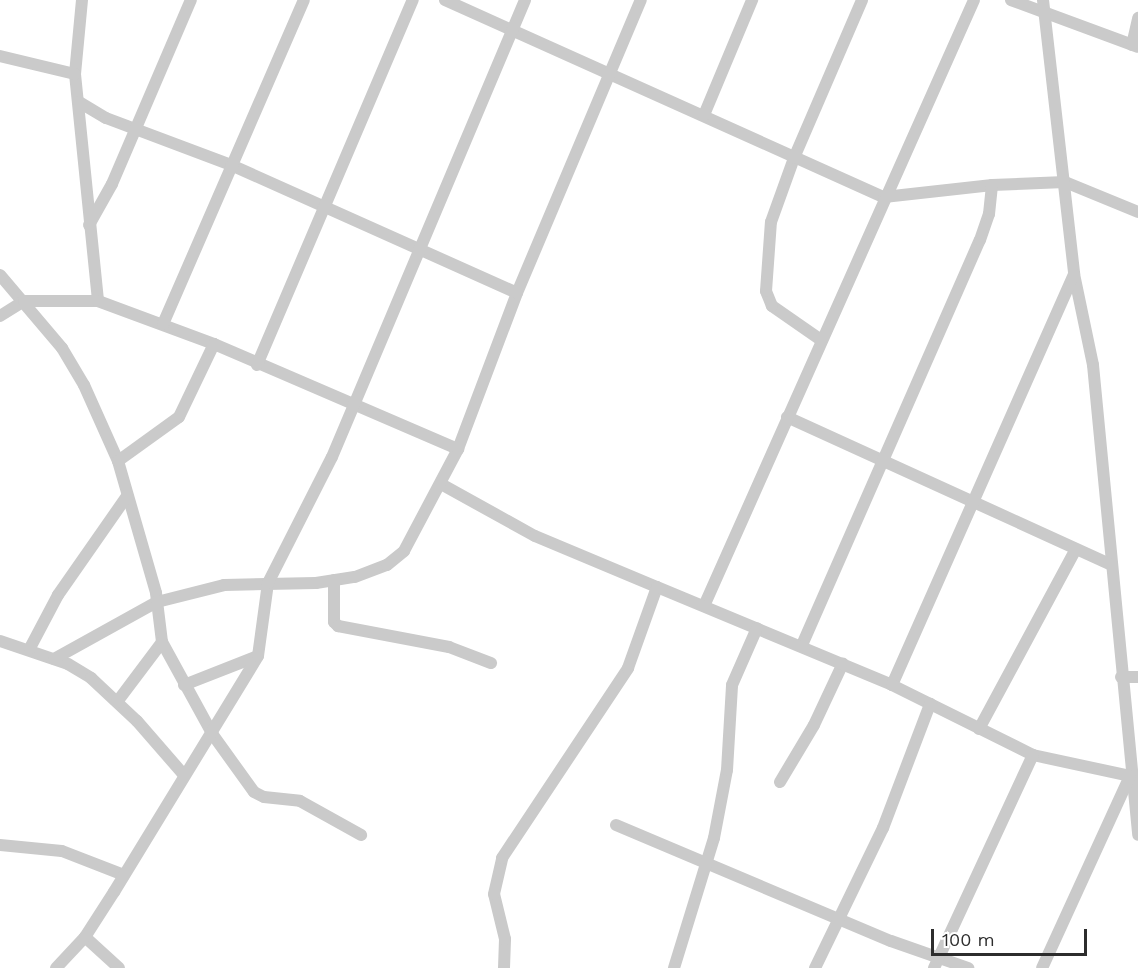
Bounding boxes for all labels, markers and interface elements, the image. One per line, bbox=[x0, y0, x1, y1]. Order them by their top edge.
scale bar bbox=[934, 917, 1090, 955]
text: 100 m bbox=[942, 929, 995, 950]

